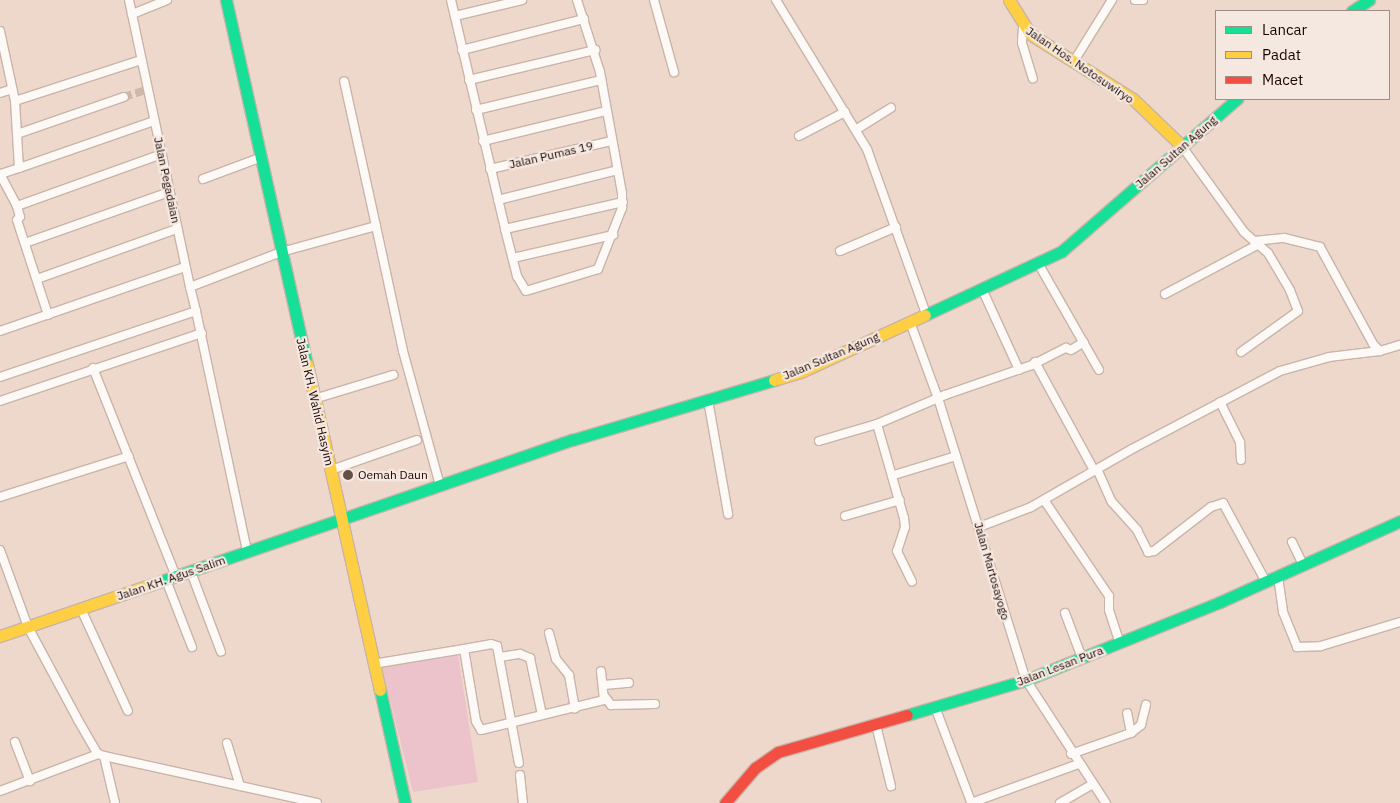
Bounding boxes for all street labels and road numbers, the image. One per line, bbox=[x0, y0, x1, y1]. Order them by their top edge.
street label: Jalan Hos. Notosuwiryo bbox=[1023, 24, 1137, 106]
street label: Jalan Sultan Agung bbox=[1132, 113, 1220, 191]
street label: Jalan Pegadaian bbox=[151, 136, 183, 224]
street label: Jalan Pumas 19 bbox=[508, 138, 594, 172]
street label: Jalan Sultan Agung bbox=[781, 329, 881, 383]
street label: Jalan KH. Wahid Hasyim bbox=[293, 337, 337, 467]
street label: Jalan Martosayogo bbox=[971, 520, 1013, 622]
street label: Jalan KH. Agus Salim bbox=[115, 553, 227, 603]
street label: Jalan Lesan Pura bbox=[1015, 643, 1105, 689]

